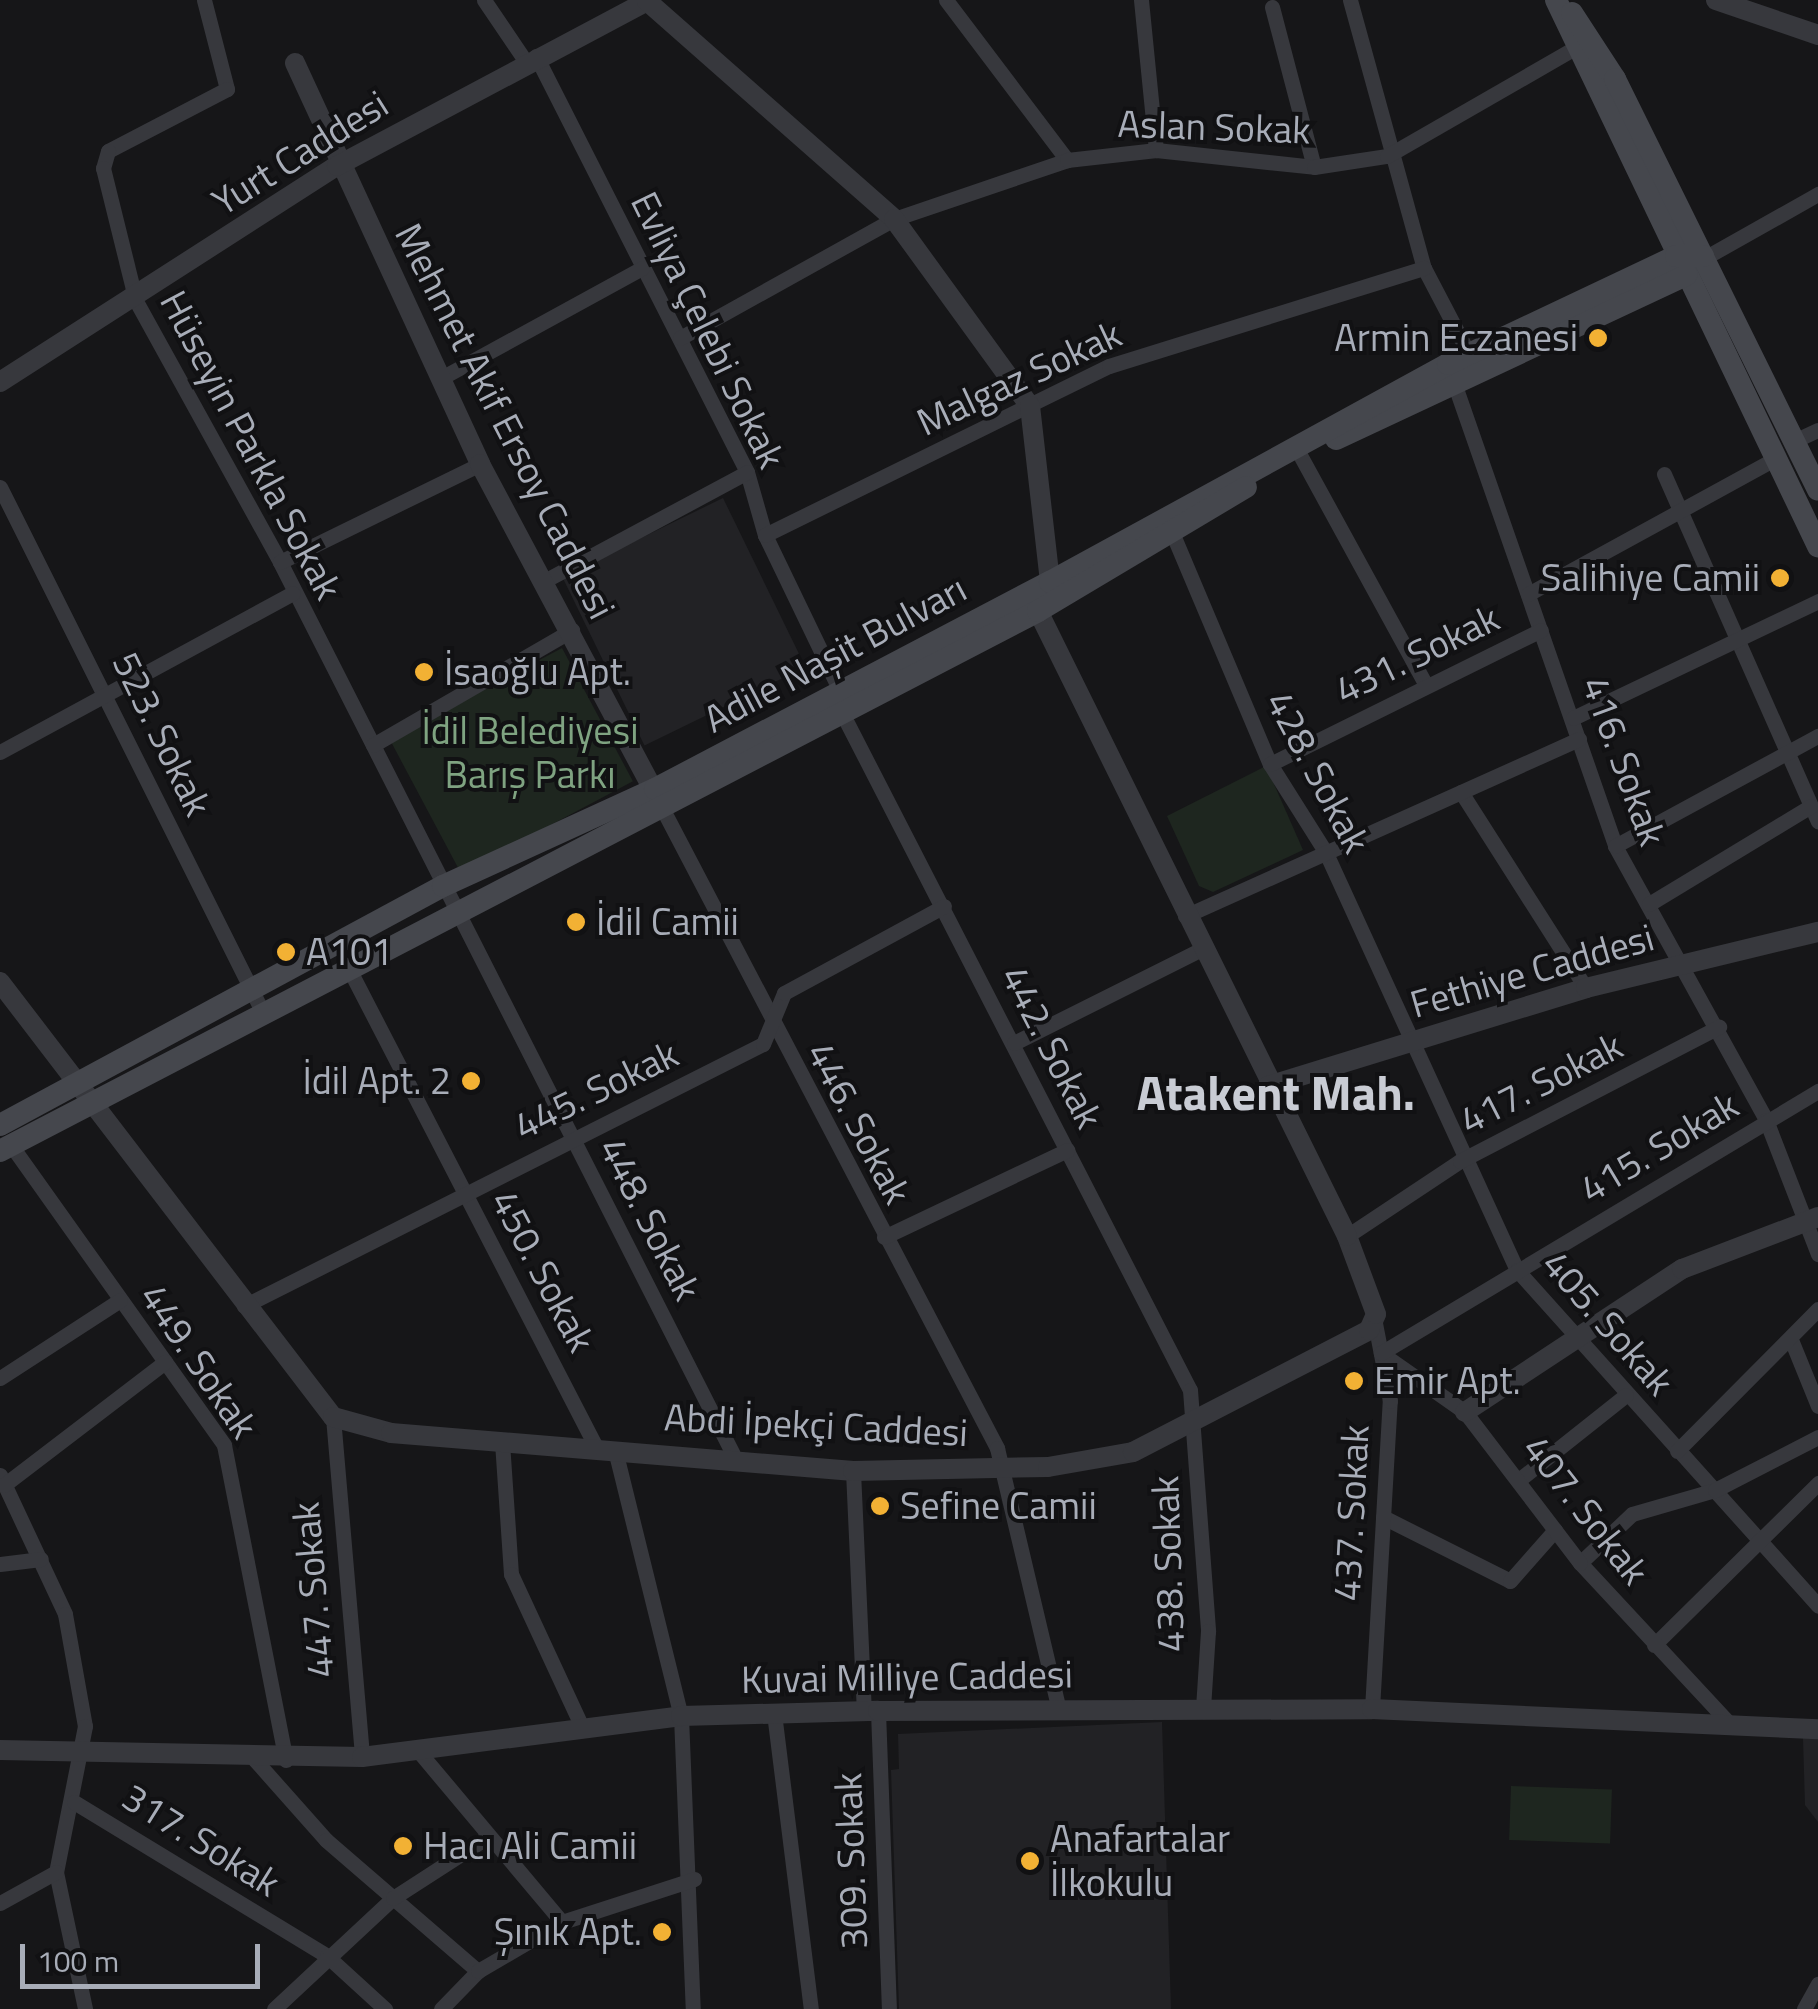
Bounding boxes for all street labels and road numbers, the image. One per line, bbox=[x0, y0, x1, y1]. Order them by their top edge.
street label: Yurt Caddesi bbox=[204, 81, 396, 225]
street label: Aslan Sokak bbox=[1117, 101, 1311, 153]
street label: Evliya Çelebi Sokak bbox=[621, 185, 795, 475]
street label: Mehmet Akif Ersoy Caddesi bbox=[385, 216, 625, 626]
street label: Hüseyin Parkla Sokak bbox=[150, 283, 352, 607]
street label: Malgaz Sokak bbox=[910, 311, 1128, 445]
street label: Adile Naşit Bulvarı bbox=[696, 566, 974, 742]
street label: 431. Sokak bbox=[1328, 595, 1506, 713]
street label: 523. Sokak bbox=[103, 645, 221, 823]
street label: 416. Sokak bbox=[1572, 670, 1676, 852]
street label: 428. Sokak bbox=[1256, 683, 1380, 861]
street label: Fethiye Caddesi bbox=[1405, 914, 1659, 1028]
street label: 442. Sokak bbox=[992, 958, 1112, 1136]
street label: 417. Sokak bbox=[1452, 1023, 1630, 1143]
street label: 445. Sokak bbox=[507, 1031, 685, 1149]
street label: 446. Sokak bbox=[797, 1034, 921, 1212]
street label: 415. Sokak bbox=[1572, 1082, 1746, 1212]
street label: 448. Sokak bbox=[590, 1130, 710, 1308]
street label: 450. Sokak bbox=[481, 1182, 605, 1360]
street label: 405. Sokak bbox=[1533, 1241, 1683, 1405]
street label: 449. Sokak bbox=[131, 1275, 267, 1447]
street label: Abdi İpekçi Caddesi bbox=[663, 1394, 969, 1456]
street label: 437. Sokak bbox=[1324, 1424, 1378, 1602]
street label: 407. Sokak bbox=[1514, 1426, 1658, 1594]
street label: 438. Sokak bbox=[1142, 1475, 1194, 1653]
street label: 447. Sokak bbox=[283, 1500, 343, 1680]
street label: Kuvai Milliye Caddesi bbox=[741, 1651, 1073, 1703]
street label: 309. Sokak bbox=[825, 1772, 877, 1950]
street label: 317. Sokak bbox=[114, 1774, 288, 1906]

